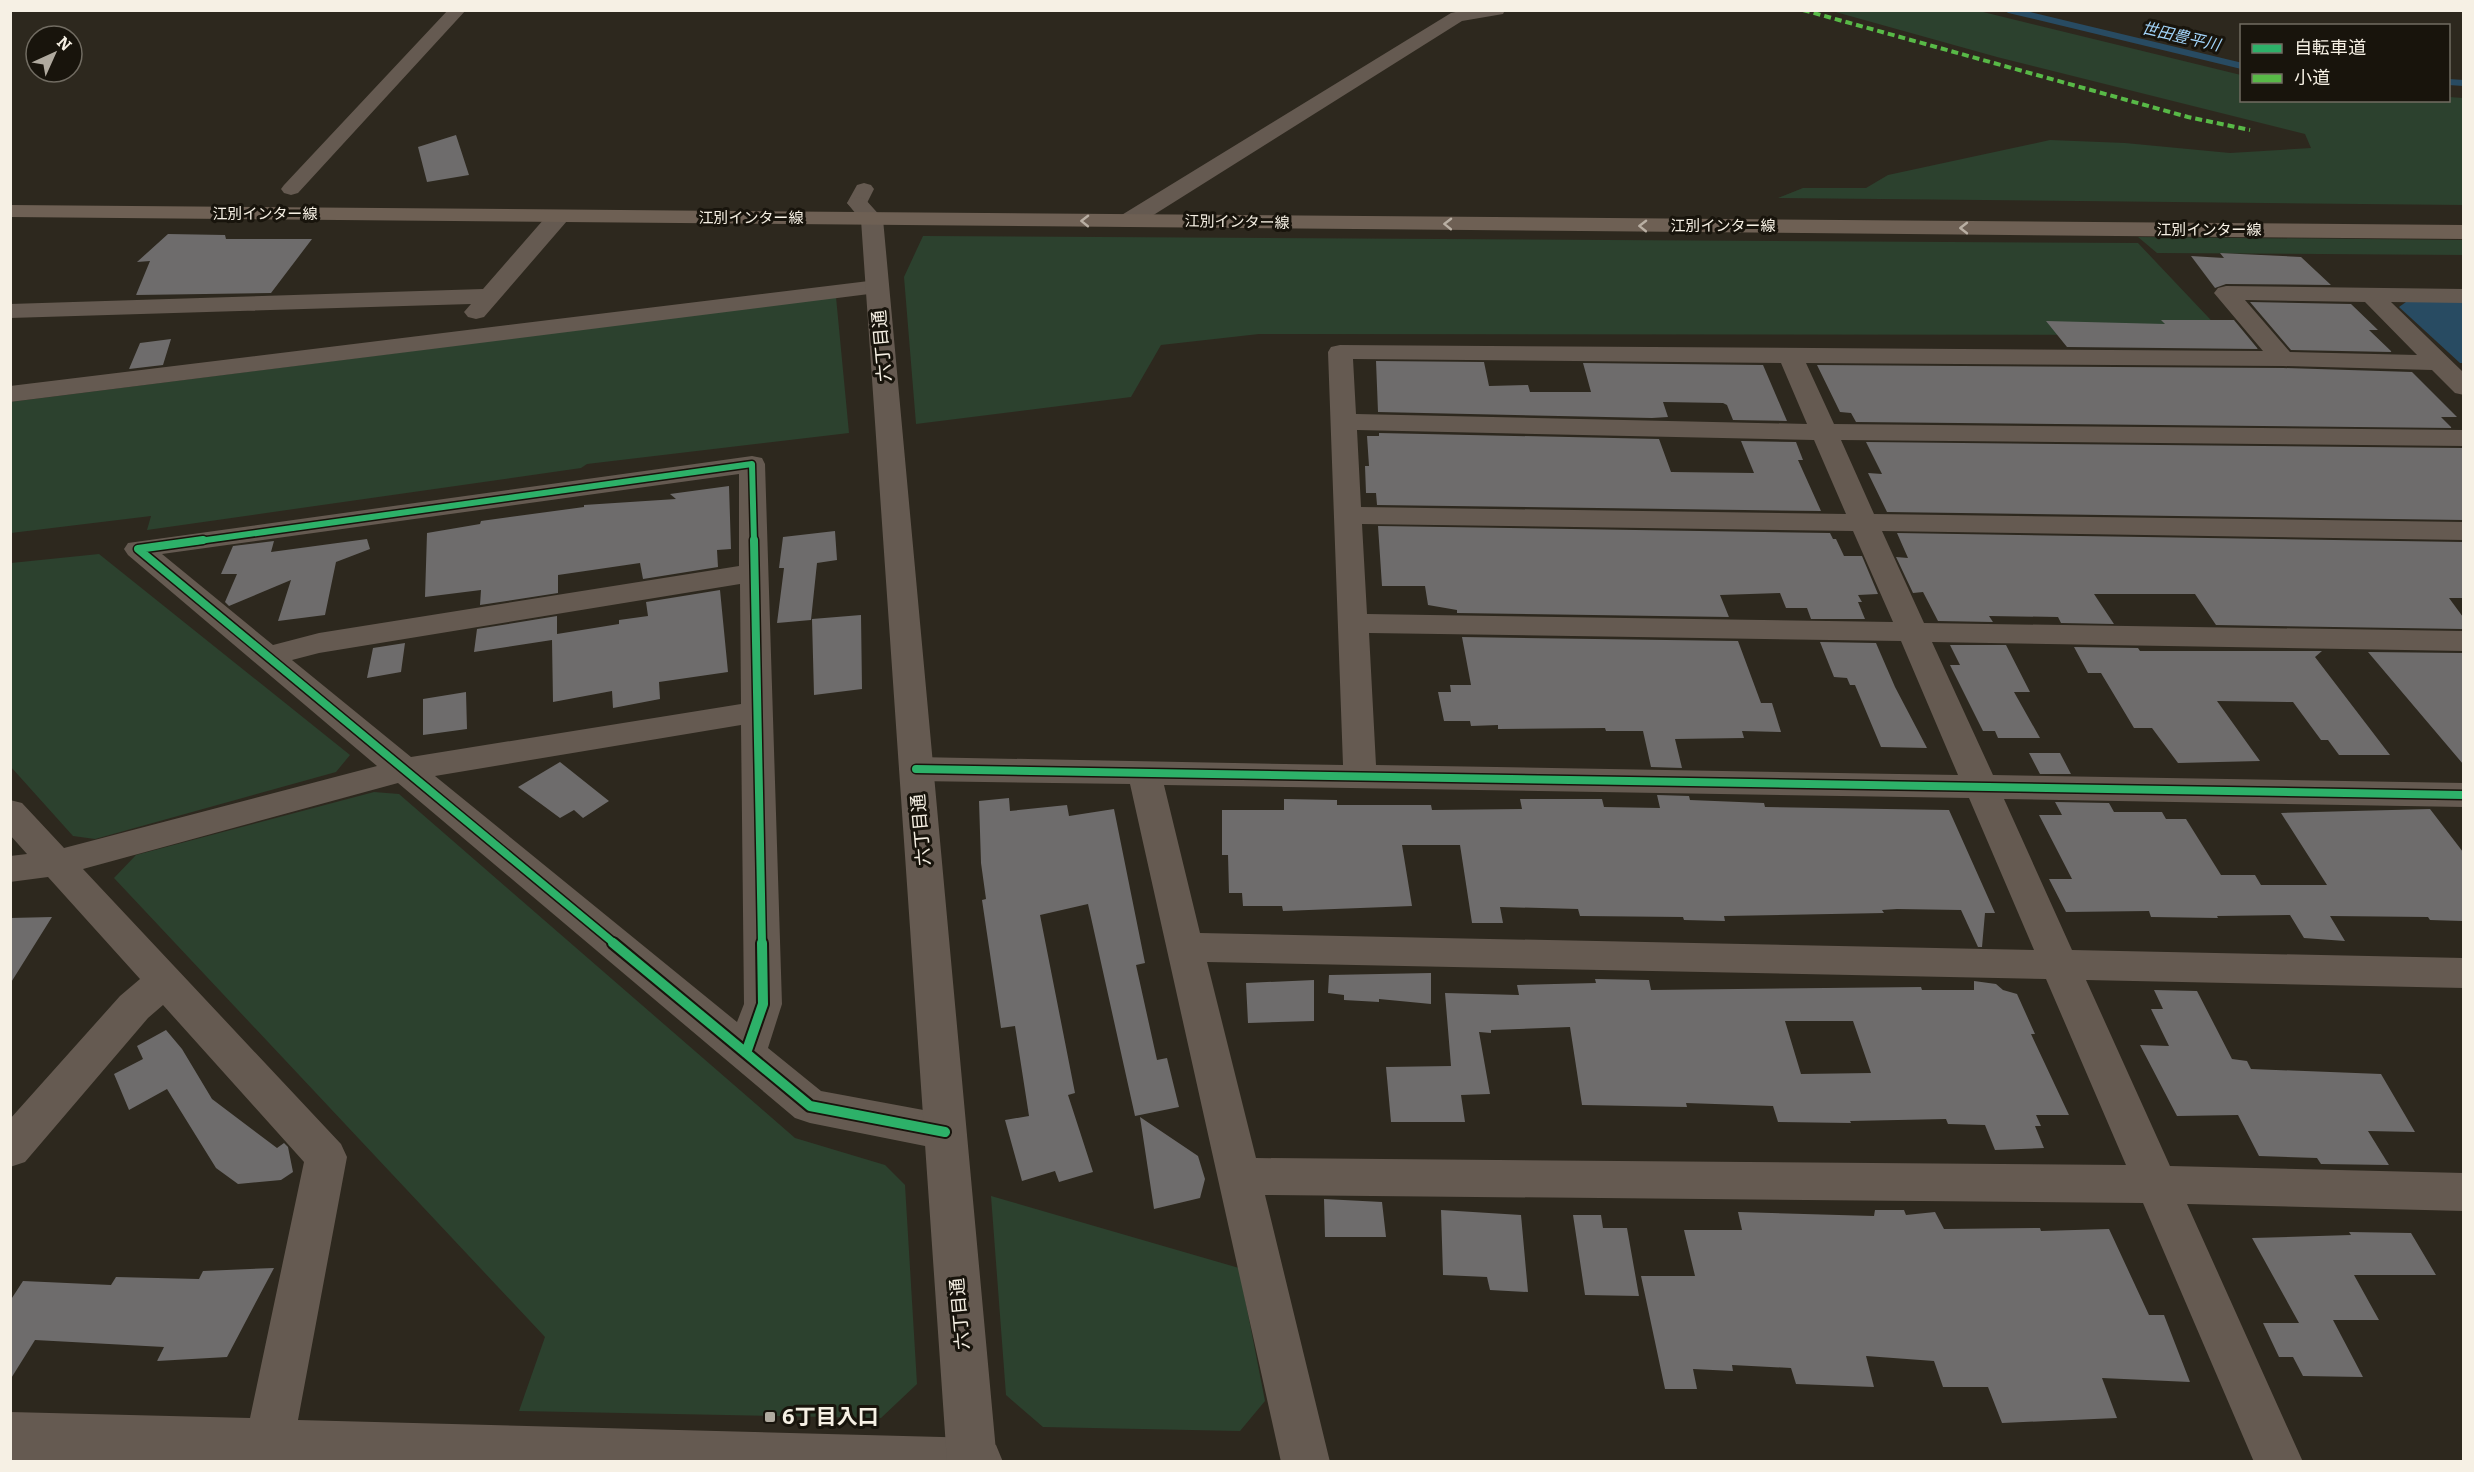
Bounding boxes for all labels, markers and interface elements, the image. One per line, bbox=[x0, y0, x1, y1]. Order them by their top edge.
water label: 世田豊平川 bbox=[2140, 18, 2224, 55]
north arrow bbox=[24, 24, 84, 84]
legend bbox=[2240, 24, 2450, 102]
text: N bbox=[53, 33, 75, 55]
text: 自転車道 bbox=[2294, 37, 2366, 59]
text: 小道 bbox=[2294, 67, 2330, 89]
street label: 江別インター線 bbox=[212, 205, 318, 223]
street label: 江別インター線 bbox=[698, 209, 804, 227]
street label: 江別インター線 bbox=[1184, 212, 1290, 232]
one-way arrow bbox=[1081, 215, 1090, 227]
street label: 江別インター線 bbox=[1670, 217, 1776, 235]
one-way arrow bbox=[1444, 218, 1453, 230]
one-way arrow bbox=[1639, 219, 1648, 232]
street label: 江別インター線 bbox=[2156, 221, 2262, 239]
one-way arrow bbox=[1960, 222, 1969, 234]
street label: 六丁目通 bbox=[868, 309, 896, 383]
street label: 六丁目通 bbox=[907, 793, 935, 867]
street label: 六丁目通 bbox=[946, 1277, 974, 1351]
place label: 6丁目入口 bbox=[782, 1404, 878, 1430]
marker: 6丁目入口 bbox=[763, 1410, 777, 1424]

